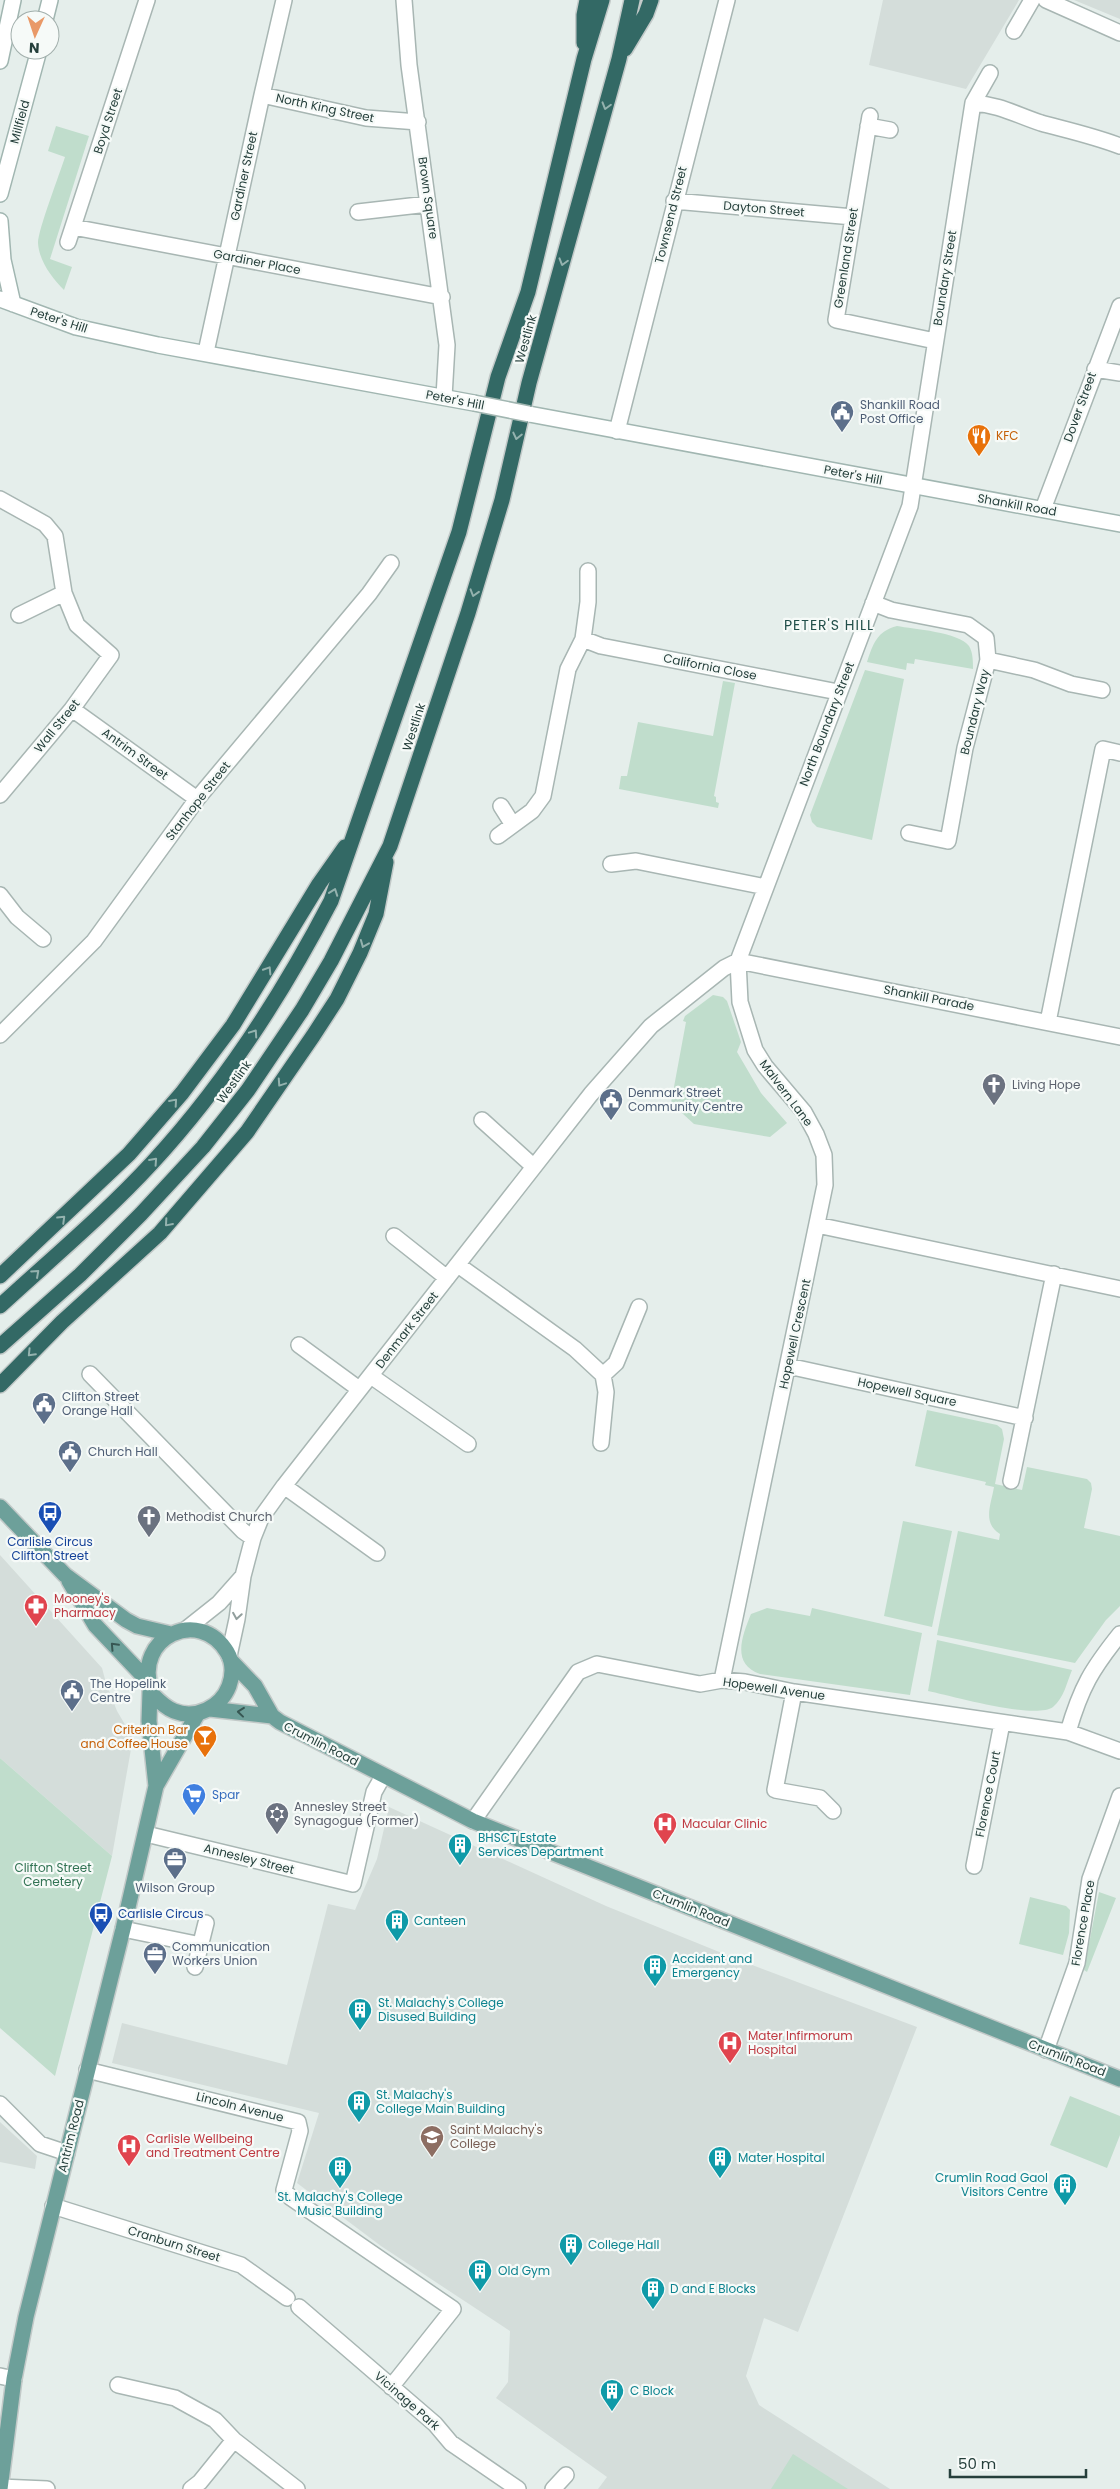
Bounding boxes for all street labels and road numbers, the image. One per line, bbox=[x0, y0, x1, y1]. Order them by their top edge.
street label: Boyd Street bbox=[89, 86, 126, 156]
street label: North King Street bbox=[274, 89, 376, 126]
street label: Millfield bbox=[6, 98, 33, 146]
street label: Gardiner Street bbox=[226, 130, 261, 222]
street label: Brown Square bbox=[414, 156, 443, 240]
street label: Townsend Street bbox=[650, 165, 691, 265]
street label: Dayton Street bbox=[723, 196, 805, 221]
street label: Greenland Street bbox=[829, 206, 862, 309]
street label: Boundary Street bbox=[929, 229, 960, 327]
street label: Gardiner Place bbox=[212, 245, 302, 278]
street label: Peter's Hill bbox=[28, 302, 90, 337]
street label: Westlink bbox=[511, 312, 541, 365]
street label: Dover Street bbox=[1059, 370, 1100, 444]
street label: Peter's Hill bbox=[424, 386, 486, 414]
street label: Peter's Hill bbox=[822, 461, 884, 489]
street label: Shankill Road bbox=[976, 489, 1058, 520]
street label: California Close bbox=[662, 649, 758, 684]
street label: North Boundary Street bbox=[795, 659, 858, 789]
street label: Boundary Way bbox=[956, 667, 993, 756]
street label: Wall Street bbox=[30, 695, 83, 756]
street label: Westlink bbox=[398, 700, 430, 753]
street label: Antrim Street bbox=[99, 724, 172, 783]
street label: Stanhope Street bbox=[161, 757, 234, 844]
street label: Shankill Parade bbox=[882, 980, 976, 1015]
street label: Westlink bbox=[212, 1056, 256, 1107]
street label: Malvern Lane bbox=[756, 1056, 817, 1130]
street label: Hopewell Crescent bbox=[775, 1277, 814, 1391]
street label: Denmark Street bbox=[371, 1288, 442, 1372]
street label: Hopewell Square bbox=[856, 1373, 958, 1410]
street label: Hopewell Avenue bbox=[722, 1673, 826, 1704]
street label: Crumlin Road bbox=[281, 1717, 362, 1770]
street label: Florence Court bbox=[971, 1749, 1004, 1839]
street label: Annesley Street bbox=[202, 1839, 296, 1878]
street label: Florence Place bbox=[1067, 1879, 1098, 1967]
street label: Crumlin Road bbox=[650, 1884, 732, 1931]
street label: Crumlin Road bbox=[1026, 2035, 1108, 2080]
street label: Lincoln Avenue bbox=[195, 2087, 286, 2126]
street label: Antrim Road bbox=[53, 2098, 88, 2174]
street label: Cranburn Street bbox=[126, 2221, 222, 2266]
street label: Vicinage Park bbox=[371, 2367, 444, 2434]

